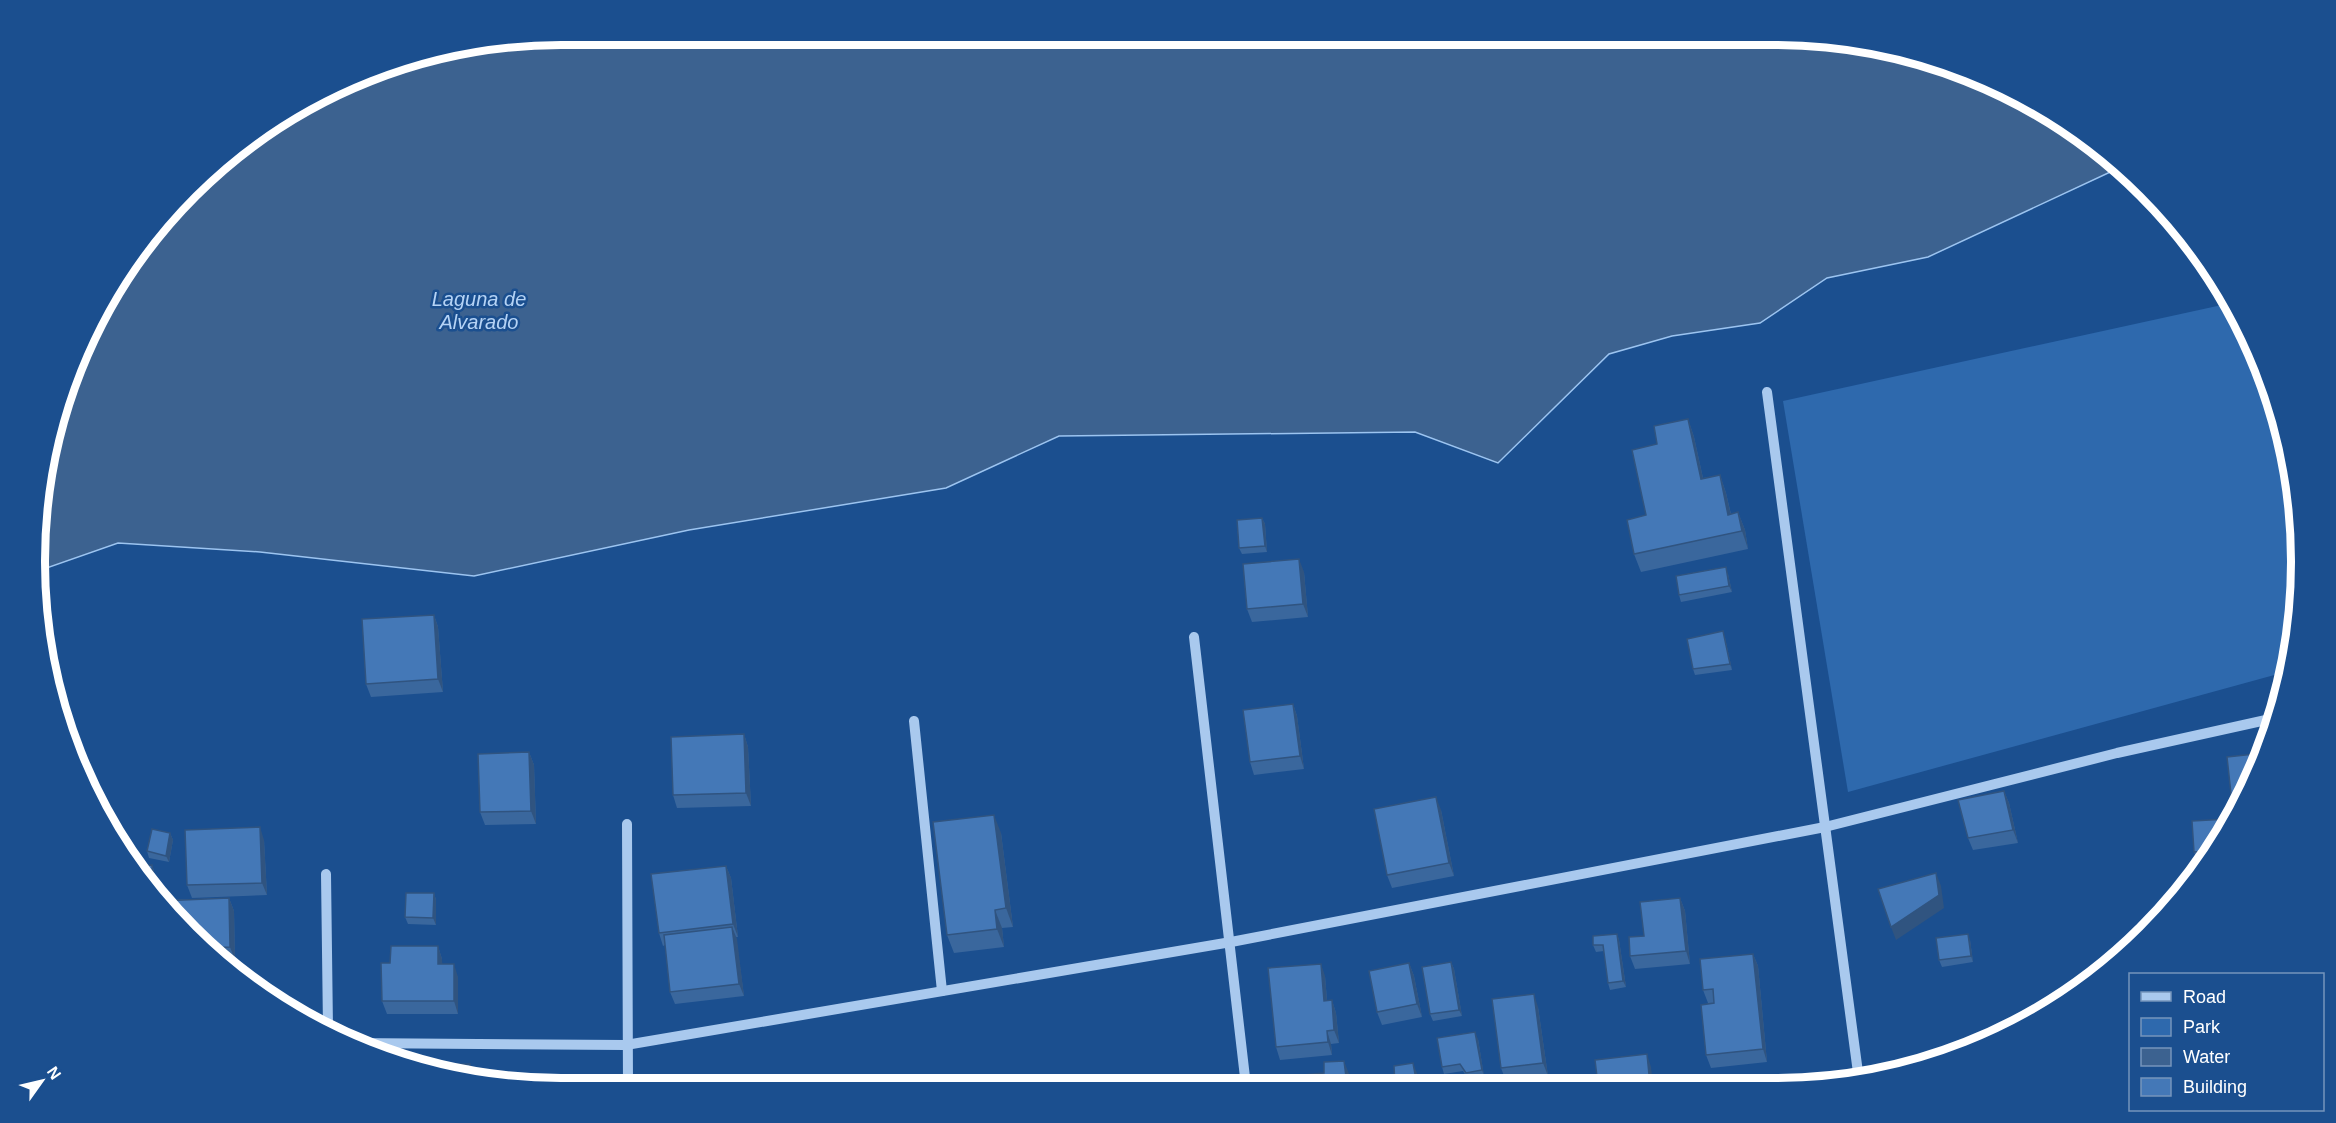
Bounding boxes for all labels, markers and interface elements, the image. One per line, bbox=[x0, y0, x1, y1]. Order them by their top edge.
water label: Laguna de Alvarado bbox=[432, 288, 526, 333]
legend bbox=[2129, 973, 2324, 1111]
text: Road bbox=[2183, 987, 2226, 1007]
text: Park bbox=[2183, 1017, 2221, 1037]
text: Water bbox=[2183, 1047, 2230, 1067]
north arrow bbox=[12, 1051, 72, 1111]
text: N bbox=[44, 1063, 64, 1082]
text: Building bbox=[2183, 1077, 2247, 1097]

